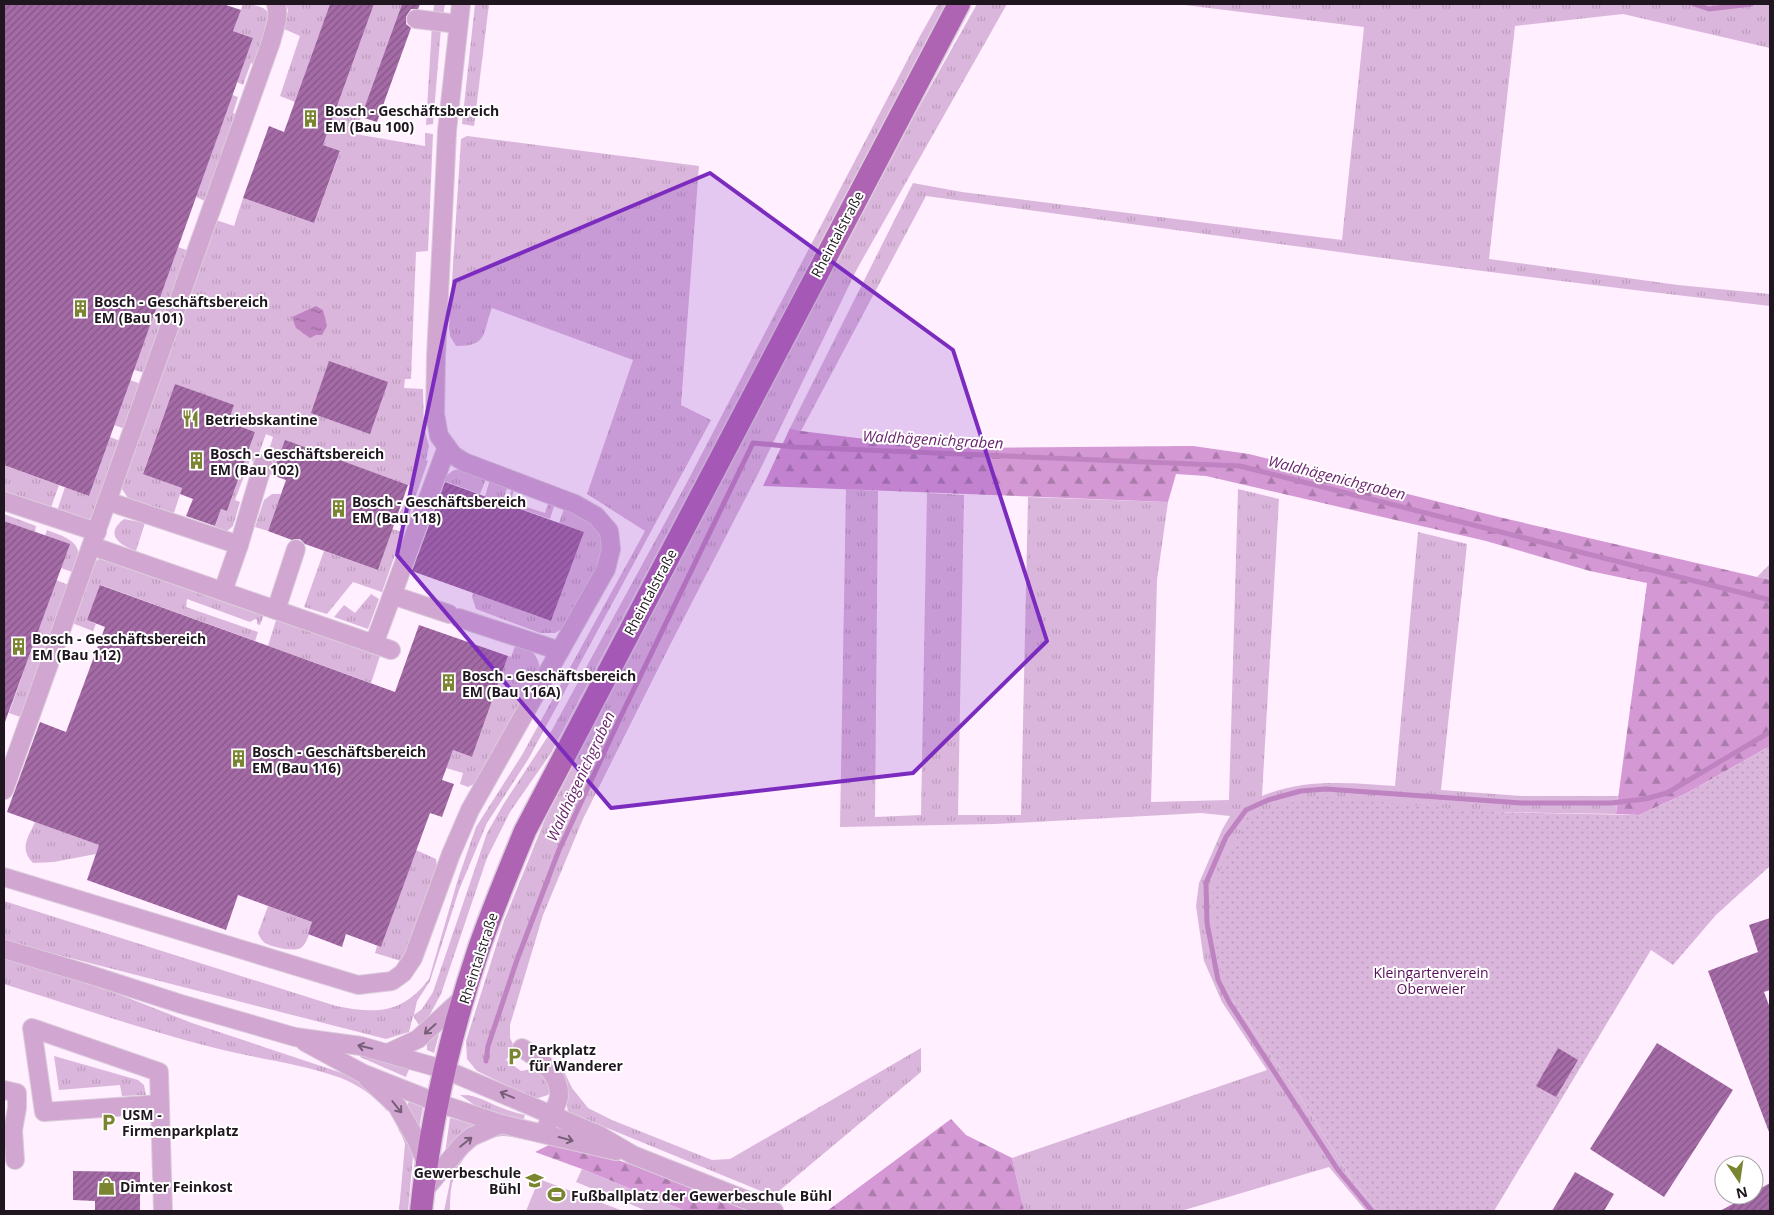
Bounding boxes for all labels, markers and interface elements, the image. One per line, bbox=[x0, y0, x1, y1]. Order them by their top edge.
place label: Bosch - Geschäftsbereich EM (Bau 100) bbox=[325, 101, 499, 136]
building icon: Bosch - Geschäftsbereich EM (Bau 100) bbox=[301, 108, 321, 128]
street label: Rheintalstraße bbox=[806, 187, 868, 281]
place label: Bosch - Geschäftsbereich EM (Bau 101) bbox=[94, 292, 268, 327]
building icon: Bosch - Geschäftsbereich EM (Bau 101) bbox=[70, 299, 90, 319]
restaurant icon: Betriebskantine bbox=[181, 409, 201, 429]
place label: Betriebskantine bbox=[205, 410, 318, 429]
water label: Waldhägenichgraben bbox=[862, 425, 1004, 453]
place label: Bosch - Geschäftsbereich EM (Bau 102) bbox=[210, 444, 384, 479]
water label: Waldhägenichgraben bbox=[1266, 450, 1408, 504]
building icon: Bosch - Geschäftsbereich EM (Bau 102) bbox=[186, 451, 206, 471]
place label: Bosch - Geschäftsbereich EM (Bau 118) bbox=[352, 492, 526, 527]
building icon: Bosch - Geschäftsbereich EM (Bau 118) bbox=[328, 499, 348, 519]
street label: Rheintalstraße bbox=[619, 545, 681, 639]
place label: Bosch - Geschäftsbereich EM (Bau 112) bbox=[32, 629, 206, 664]
building icon: Bosch - Geschäftsbereich EM (Bau 112) bbox=[8, 636, 28, 656]
place label: Bosch - Geschäftsbereich EM (Bau 116A) bbox=[462, 666, 636, 701]
building icon: Bosch - Geschäftsbereich EM (Bau 116A) bbox=[438, 673, 458, 693]
water label: Waldhägenichgraben bbox=[541, 708, 619, 844]
place label: Bosch - Geschäftsbereich EM (Bau 116) bbox=[252, 742, 426, 777]
building icon: Bosch - Geschäftsbereich EM (Bau 116) bbox=[228, 749, 248, 769]
street label: Rheintalstraße bbox=[454, 910, 502, 1006]
park label: Kleingartenverein Oberweier bbox=[1373, 963, 1489, 998]
one-way arrow bbox=[423, 1023, 436, 1035]
place label: Parkplatz für Wanderer bbox=[529, 1040, 624, 1075]
one-way arrow bbox=[358, 1042, 374, 1051]
parking icon: Parkplatz für Wanderer bbox=[505, 1047, 525, 1067]
one-way arrow bbox=[500, 1090, 515, 1100]
one-way arrow bbox=[391, 1100, 402, 1113]
place label: USM - Firmenparkplatz bbox=[122, 1105, 239, 1140]
parking icon: USM - Firmenparkplatz bbox=[98, 1112, 118, 1132]
one-way arrow bbox=[557, 1135, 573, 1144]
one-way arrow bbox=[459, 1137, 472, 1148]
north arrow bbox=[1714, 1155, 1764, 1205]
place label: Gewerbeschule Bühl bbox=[414, 1163, 521, 1198]
school or university icon: Gewerbeschule Bühl bbox=[525, 1170, 545, 1190]
shop icon: Dimter Feinkost bbox=[96, 1176, 116, 1196]
place label: Dimter Feinkost bbox=[120, 1177, 233, 1196]
text: N bbox=[1734, 1183, 1750, 1204]
sports icon: Fußballplatz der Gewerbeschule Bühl bbox=[547, 1185, 567, 1205]
place label: Fußballplatz der Gewerbeschule Bühl bbox=[571, 1186, 832, 1205]

